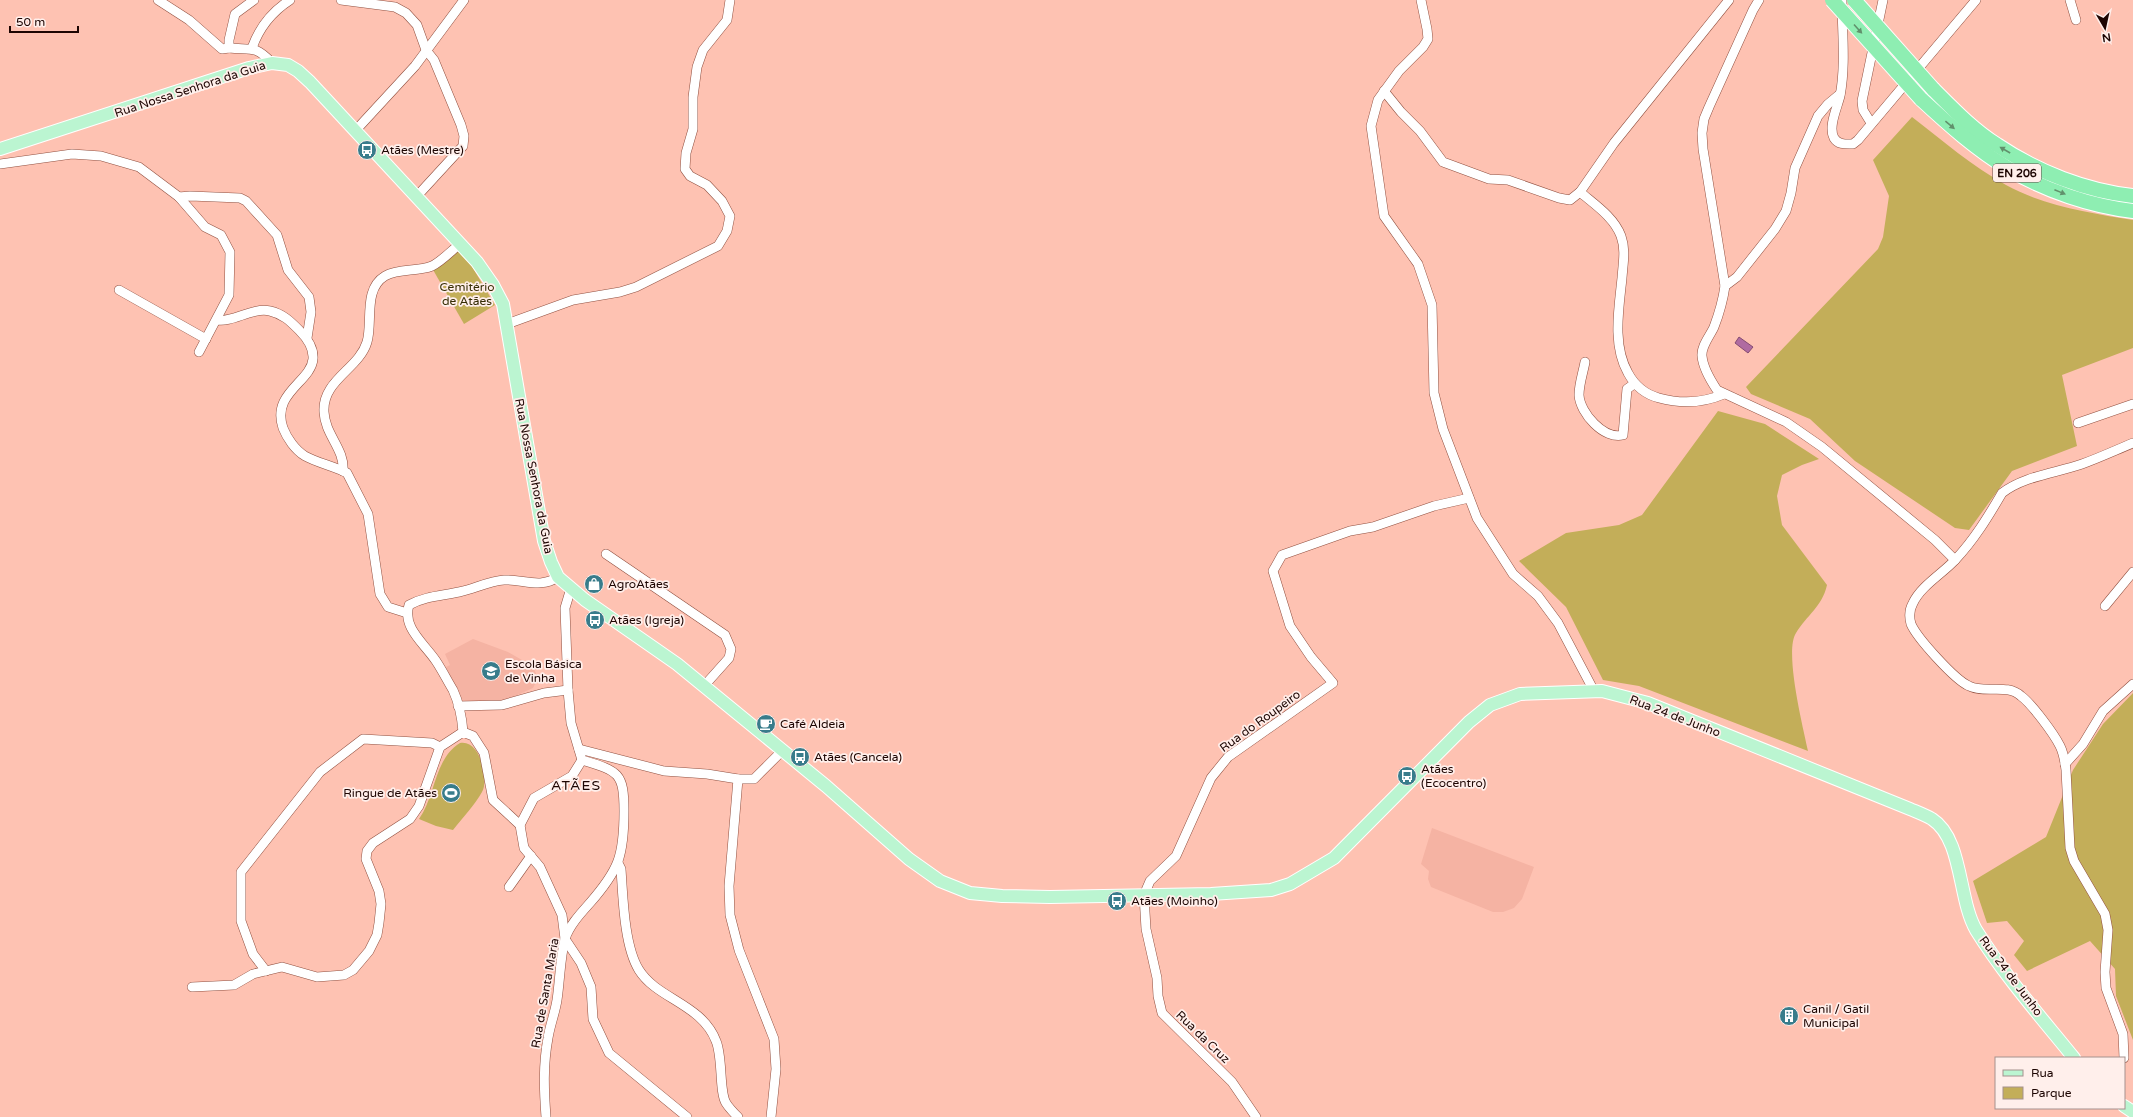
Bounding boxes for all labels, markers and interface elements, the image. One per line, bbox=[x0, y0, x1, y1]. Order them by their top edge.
scale bar bbox=[10, 8, 78, 34]
north arrow bbox=[2085, 8, 2125, 48]
text: 50 m bbox=[16, 15, 45, 29]
one-way arrow bbox=[1854, 24, 1863, 34]
text: N bbox=[2101, 30, 2112, 44]
street label: Rua Nossa Senhora da Guia bbox=[113, 58, 267, 120]
one-way arrow bbox=[1944, 120, 1955, 129]
bus stop icon: Atães (Mestre) bbox=[356, 139, 378, 161]
place label: Atães (Mestre) bbox=[381, 143, 464, 157]
one-way arrow bbox=[1999, 147, 2011, 153]
road number: EN 206 bbox=[1993, 164, 2041, 182]
one-way arrow bbox=[2055, 189, 2066, 195]
park label: Cemitério de Atães bbox=[439, 280, 495, 308]
street label: Rua Nossa Senhora da Guia bbox=[512, 397, 556, 555]
shop icon: AgroAtães bbox=[583, 573, 605, 595]
place label: AgroAtães bbox=[608, 577, 669, 591]
bus stop icon: Atães (Igreja) bbox=[584, 609, 606, 631]
place label: Atães (Igreja) bbox=[609, 613, 684, 627]
place label: Escola Básica de Vinha bbox=[505, 657, 582, 685]
school or university icon: Escola Básica de Vinha bbox=[480, 660, 502, 682]
street label: Rua do Roupeiro bbox=[1217, 687, 1303, 755]
street label: Rua 24 de Junho bbox=[1628, 692, 1722, 740]
cafe icon: Café Aldeia bbox=[755, 713, 777, 735]
place label: Café Aldeia bbox=[780, 717, 845, 731]
bus stop icon: Atães (Cancela) bbox=[789, 746, 811, 768]
place label: Atães (Cancela) bbox=[814, 750, 902, 764]
place label: Atães (Ecocentro) bbox=[1421, 762, 1486, 790]
bus stop icon: Atães (Ecocentro) bbox=[1396, 765, 1418, 787]
district label: ATÃES bbox=[551, 777, 601, 794]
sports icon: Ringue de Atães bbox=[440, 782, 462, 804]
place label: Ringue de Atães bbox=[343, 786, 437, 800]
bus stop icon: Atães (Moinho) bbox=[1106, 890, 1128, 912]
place label: Atães (Moinho) bbox=[1131, 894, 1218, 908]
street label: Rua 24 de Junho bbox=[1976, 933, 2046, 1019]
street label: Rua de Santa Maria bbox=[528, 937, 562, 1049]
place label: Canil / Gatil Municipal bbox=[1803, 1002, 1869, 1030]
building icon: Canil / Gatil Municipal bbox=[1778, 1005, 1800, 1027]
street label: Rua da Cruz bbox=[1173, 1008, 1233, 1066]
legend bbox=[1995, 1057, 2125, 1109]
text: Rua bbox=[2031, 1066, 2054, 1080]
text: Parque bbox=[2031, 1086, 2072, 1100]

